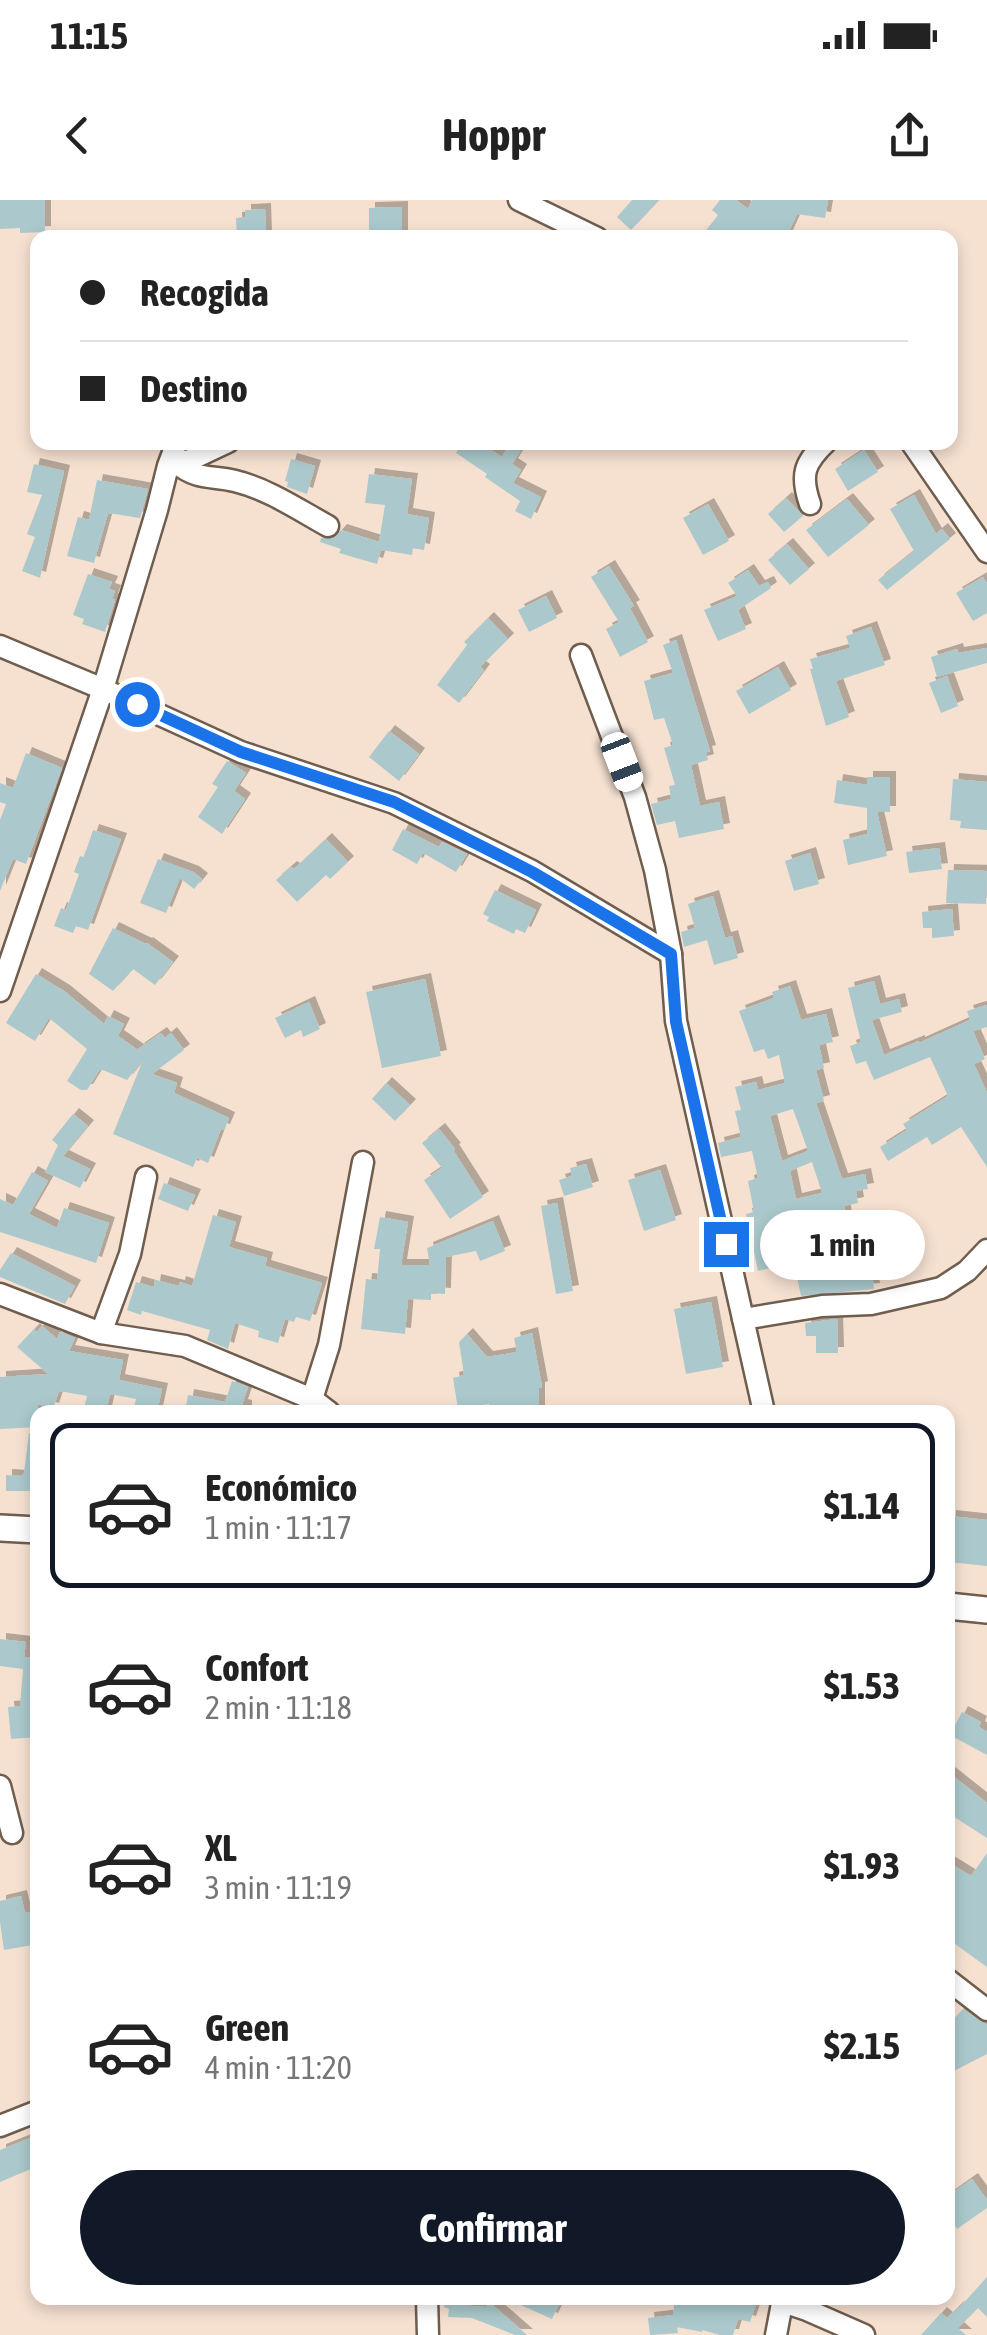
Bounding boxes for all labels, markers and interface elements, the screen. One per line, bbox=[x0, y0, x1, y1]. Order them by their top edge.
text: 11:15 bbox=[50, 14, 128, 57]
icon: back bbox=[50, 108, 105, 163]
icon: share bbox=[882, 108, 937, 163]
text: Hoppr bbox=[442, 109, 545, 161]
text: Recogida bbox=[140, 271, 269, 314]
text: Destino bbox=[140, 367, 248, 410]
route start bbox=[115, 682, 160, 727]
car bbox=[597, 729, 647, 795]
callout: 1 min bbox=[761, 1209, 926, 1279]
route end bbox=[704, 1222, 749, 1267]
text: 1 min bbox=[810, 1226, 875, 1263]
icon: car bbox=[85, 1461, 175, 1551]
text: Económico bbox=[205, 1466, 357, 1509]
text: $1.14 bbox=[824, 1484, 900, 1527]
text: 1 min · 11:17 bbox=[205, 1509, 352, 1546]
icon: car bbox=[85, 1641, 175, 1731]
text: Confort bbox=[205, 1646, 309, 1689]
text: $1.53 bbox=[824, 1664, 900, 1707]
text: 2 min · 11:18 bbox=[205, 1689, 352, 1726]
icon: car bbox=[85, 1821, 175, 1911]
text: XL bbox=[205, 1826, 237, 1869]
text: $1.93 bbox=[824, 1844, 900, 1887]
text: 3 min · 11:19 bbox=[205, 1869, 352, 1906]
icon: car bbox=[85, 2001, 175, 2091]
text: Green bbox=[205, 2006, 289, 2049]
text: $2.15 bbox=[824, 2024, 900, 2067]
text: 4 min · 11:20 bbox=[205, 2049, 352, 2086]
button: Confirmar bbox=[80, 2170, 905, 2285]

